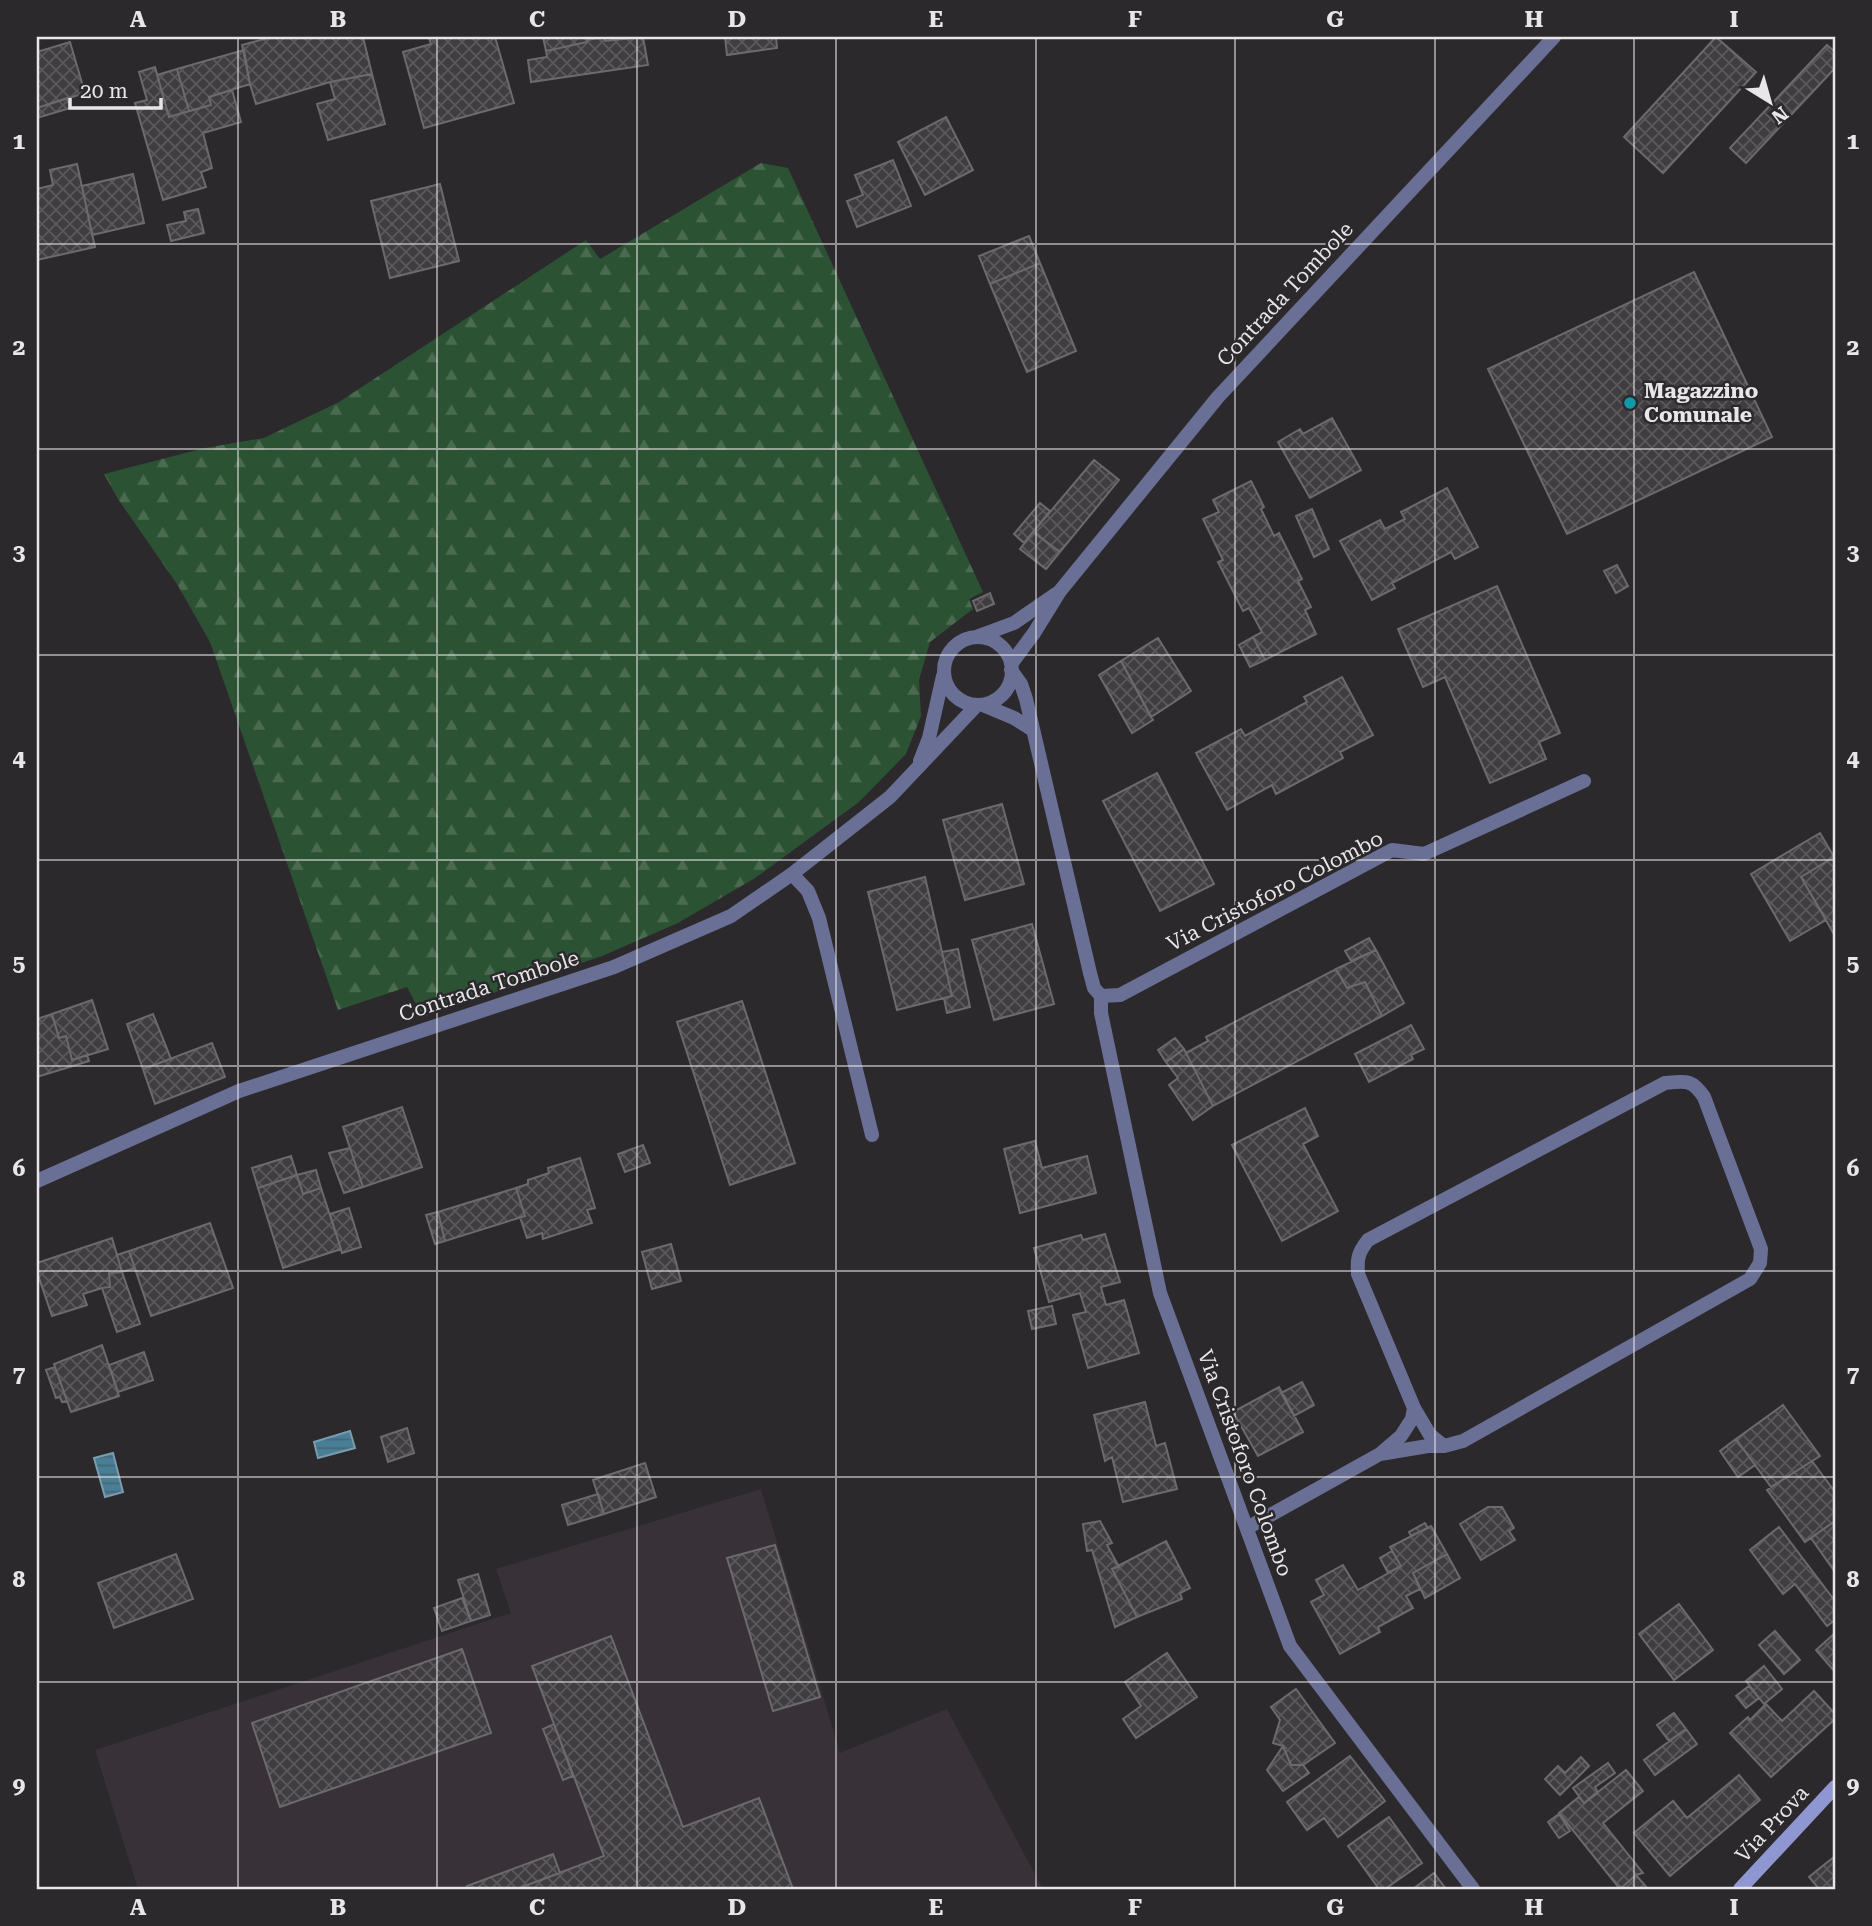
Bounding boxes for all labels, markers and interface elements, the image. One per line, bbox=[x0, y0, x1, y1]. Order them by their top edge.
text: A bbox=[130, 6, 147, 33]
text: B bbox=[330, 6, 346, 33]
text: C bbox=[529, 6, 545, 33]
text: D bbox=[728, 6, 746, 33]
text: E bbox=[929, 6, 943, 33]
text: F bbox=[1128, 6, 1142, 33]
text: G bbox=[1326, 6, 1344, 33]
text: H bbox=[1525, 6, 1544, 33]
text: I bbox=[1729, 6, 1739, 33]
scale bar bbox=[70, 66, 161, 110]
north arrow bbox=[1736, 66, 1806, 136]
text: 20 m bbox=[80, 79, 128, 103]
text: N bbox=[1767, 102, 1793, 129]
text: 1 bbox=[13, 128, 26, 155]
text: 1 bbox=[1847, 128, 1860, 155]
street label: Contrada Tombole bbox=[1212, 217, 1358, 371]
text: 2 bbox=[13, 334, 25, 361]
text: 2 bbox=[1847, 334, 1859, 361]
place label: Magazzino Comunale bbox=[1644, 379, 1758, 427]
marker: Magazzino Comunale bbox=[1622, 395, 1638, 411]
text: 3 bbox=[13, 539, 26, 566]
text: 3 bbox=[1847, 539, 1860, 566]
text: 4 bbox=[13, 745, 26, 772]
text: 4 bbox=[1847, 745, 1860, 772]
street label: Via Cristoforo Colombo bbox=[1163, 826, 1387, 956]
street label: Contrada Tombole bbox=[396, 946, 582, 1026]
text: 5 bbox=[13, 950, 26, 977]
text: 5 bbox=[1847, 950, 1860, 977]
text: 6 bbox=[13, 1155, 26, 1182]
text: 6 bbox=[1847, 1155, 1860, 1182]
street label: Via Cristoforo Colombo bbox=[1193, 1346, 1297, 1580]
text: 7 bbox=[13, 1361, 26, 1388]
text: 7 bbox=[1847, 1361, 1860, 1388]
text: 8 bbox=[13, 1566, 26, 1593]
text: 8 bbox=[1847, 1566, 1860, 1593]
text: 9 bbox=[13, 1772, 26, 1799]
text: 9 bbox=[1847, 1772, 1860, 1799]
street label: Via Prova bbox=[1731, 1780, 1814, 1867]
text: A bbox=[130, 1894, 147, 1921]
text: B bbox=[330, 1894, 346, 1921]
text: C bbox=[529, 1894, 545, 1921]
text: D bbox=[728, 1894, 746, 1921]
text: E bbox=[929, 1894, 943, 1921]
text: F bbox=[1128, 1894, 1142, 1921]
text: G bbox=[1326, 1894, 1344, 1921]
text: H bbox=[1525, 1894, 1544, 1921]
text: I bbox=[1729, 1894, 1739, 1921]

